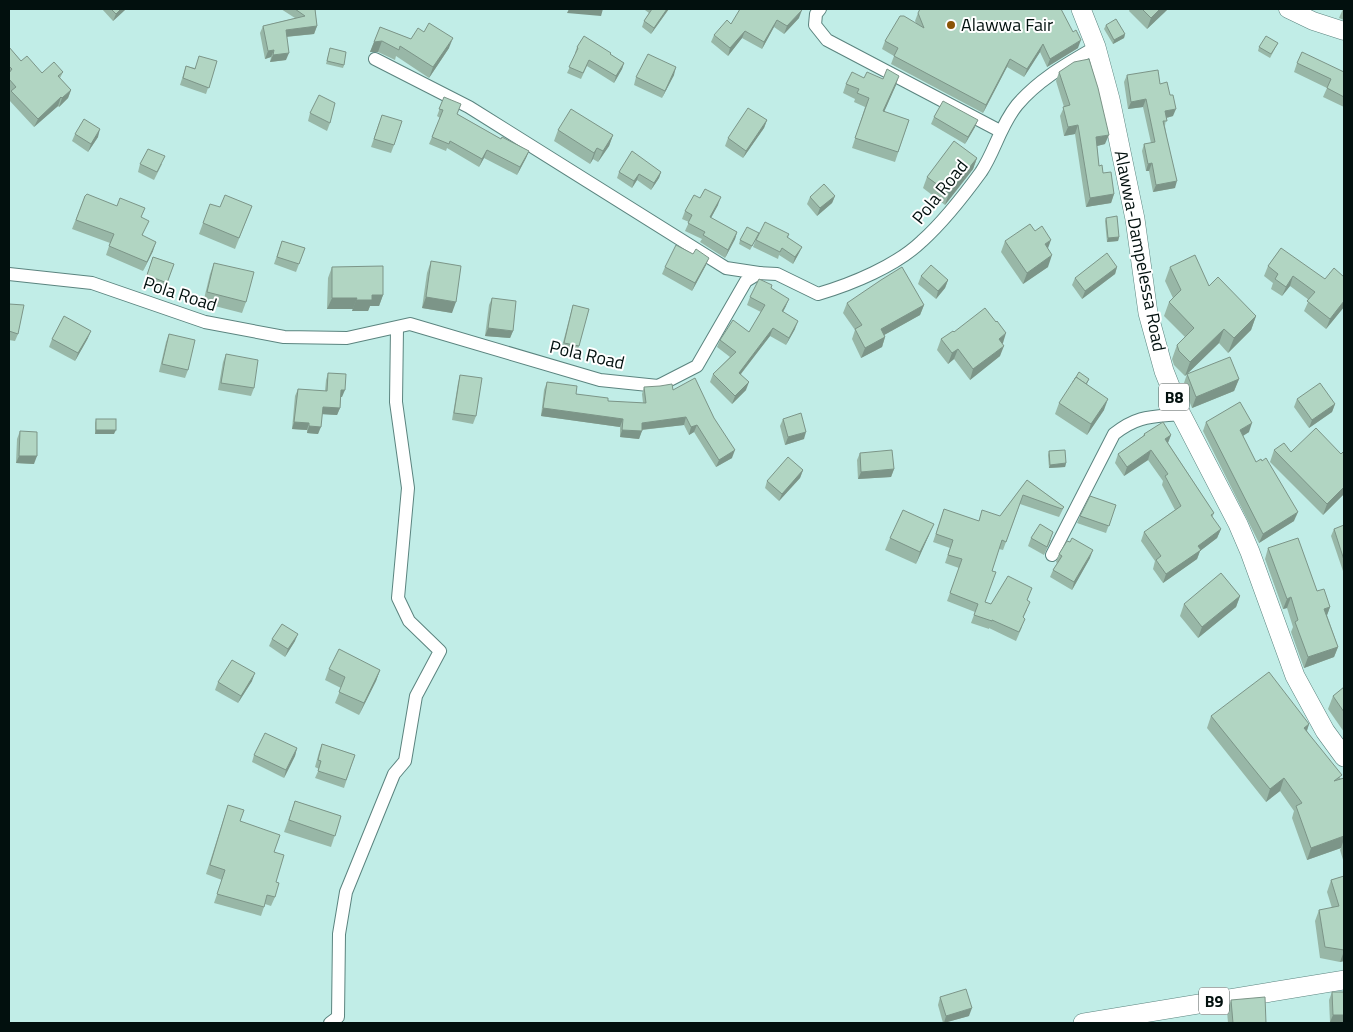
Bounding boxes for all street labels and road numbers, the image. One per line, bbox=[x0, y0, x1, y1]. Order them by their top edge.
street label: Alawwa-Dampelessa Road bbox=[1108, 148, 1173, 354]
street label: Pola Road bbox=[905, 154, 974, 230]
street label: Pola Road bbox=[140, 269, 221, 318]
street label: Pola Road bbox=[547, 333, 627, 376]
road number: B8 bbox=[1159, 384, 1189, 411]
road number: B9 bbox=[1199, 988, 1229, 1014]

